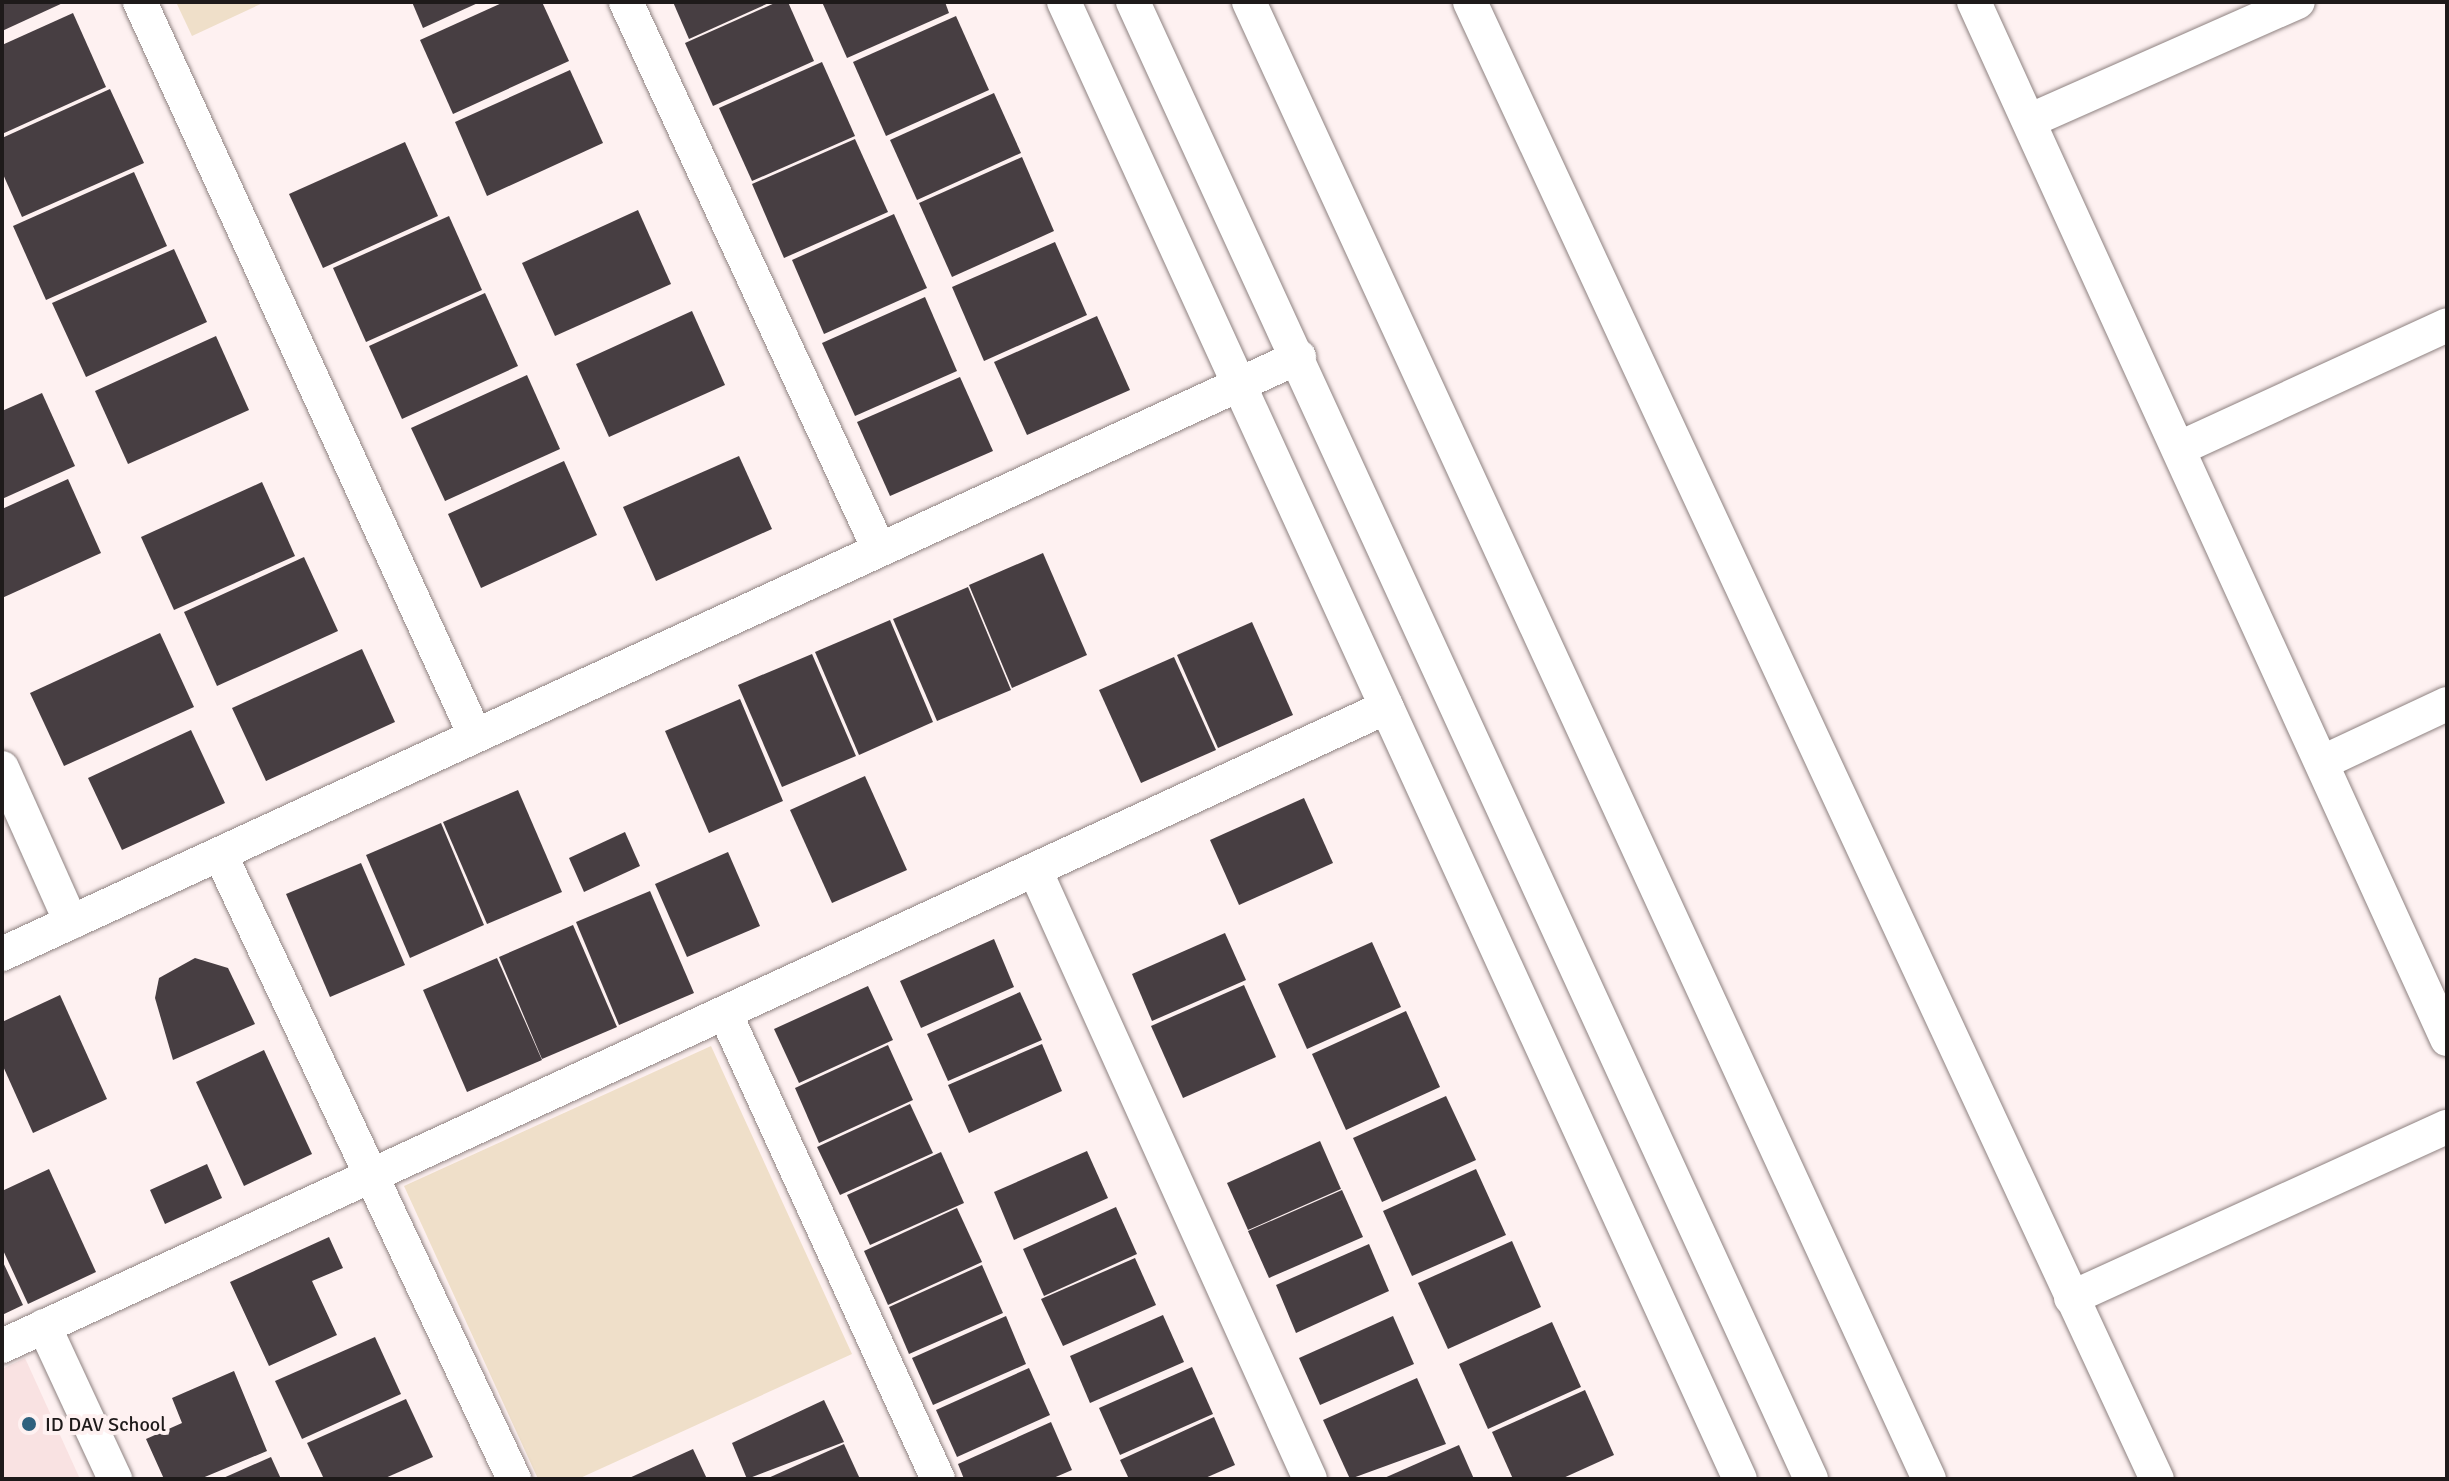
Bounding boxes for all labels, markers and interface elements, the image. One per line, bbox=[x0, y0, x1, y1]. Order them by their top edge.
place label: ID DAV School bbox=[45, 1412, 166, 1436]
marker: ID DAV School bbox=[20, 1415, 38, 1433]

